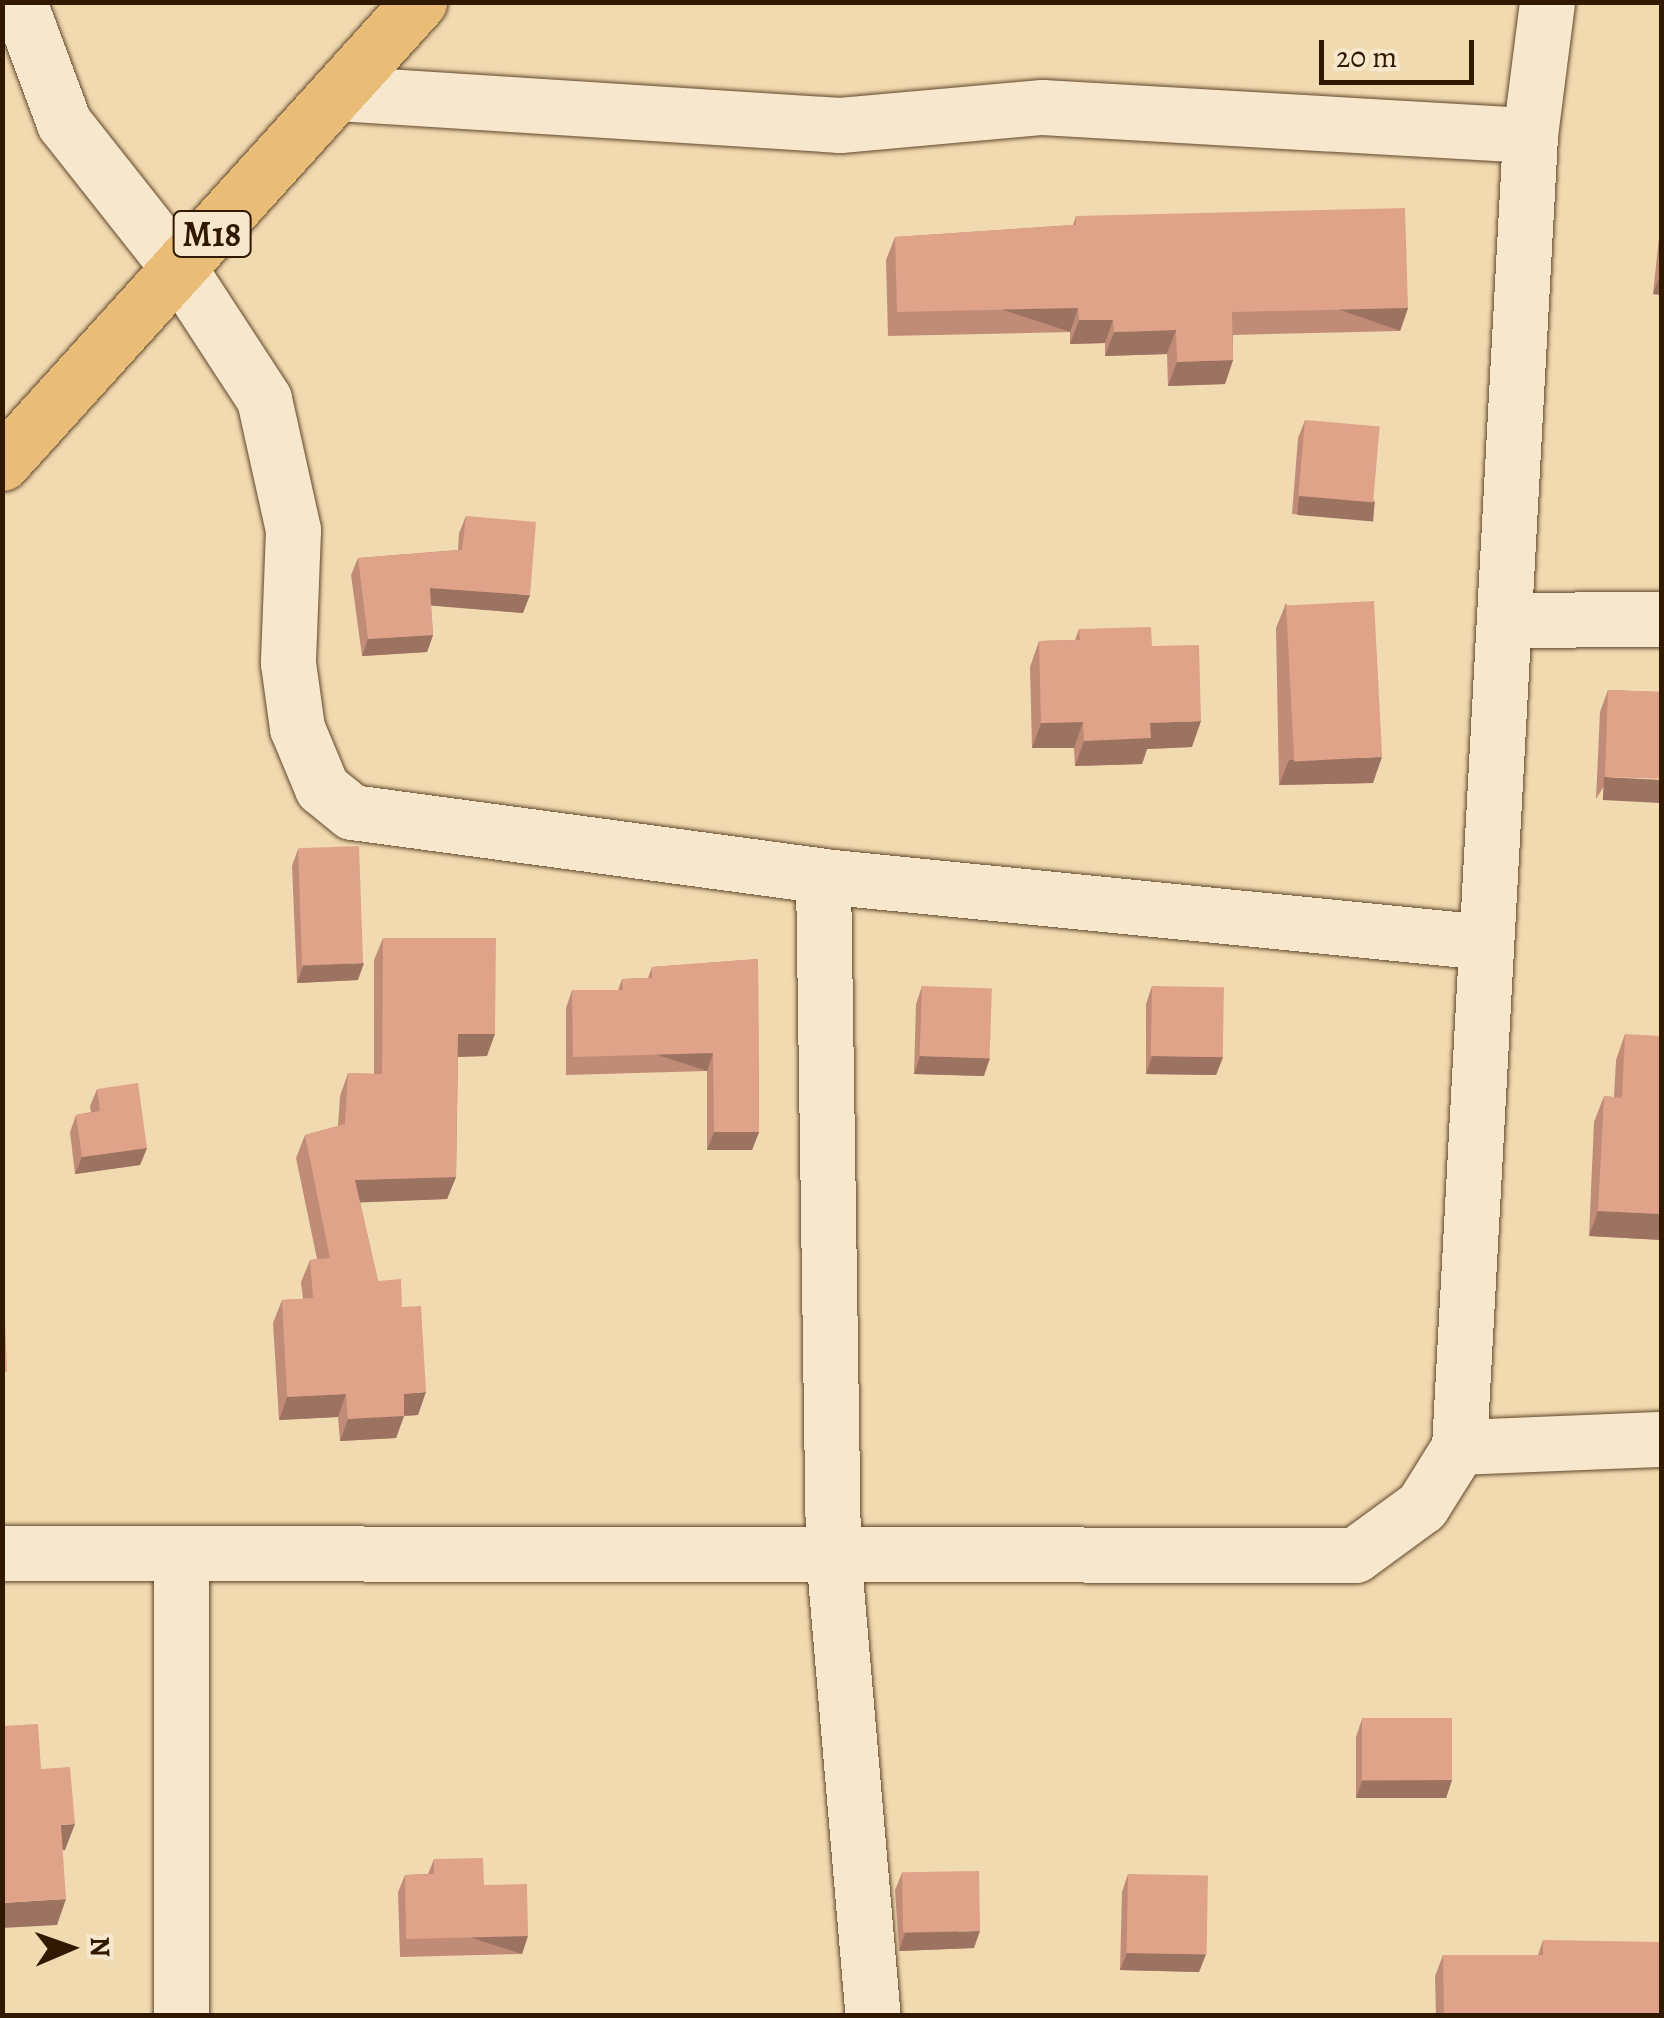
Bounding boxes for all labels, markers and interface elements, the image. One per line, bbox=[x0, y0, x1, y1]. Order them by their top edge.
scale bar bbox=[1324, 20, 1479, 82]
text: 20 m bbox=[1336, 37, 1397, 77]
road number: M18 bbox=[172, 204, 252, 264]
north arrow bbox=[20, 1898, 120, 1998]
text: N bbox=[81, 1936, 119, 1958]

